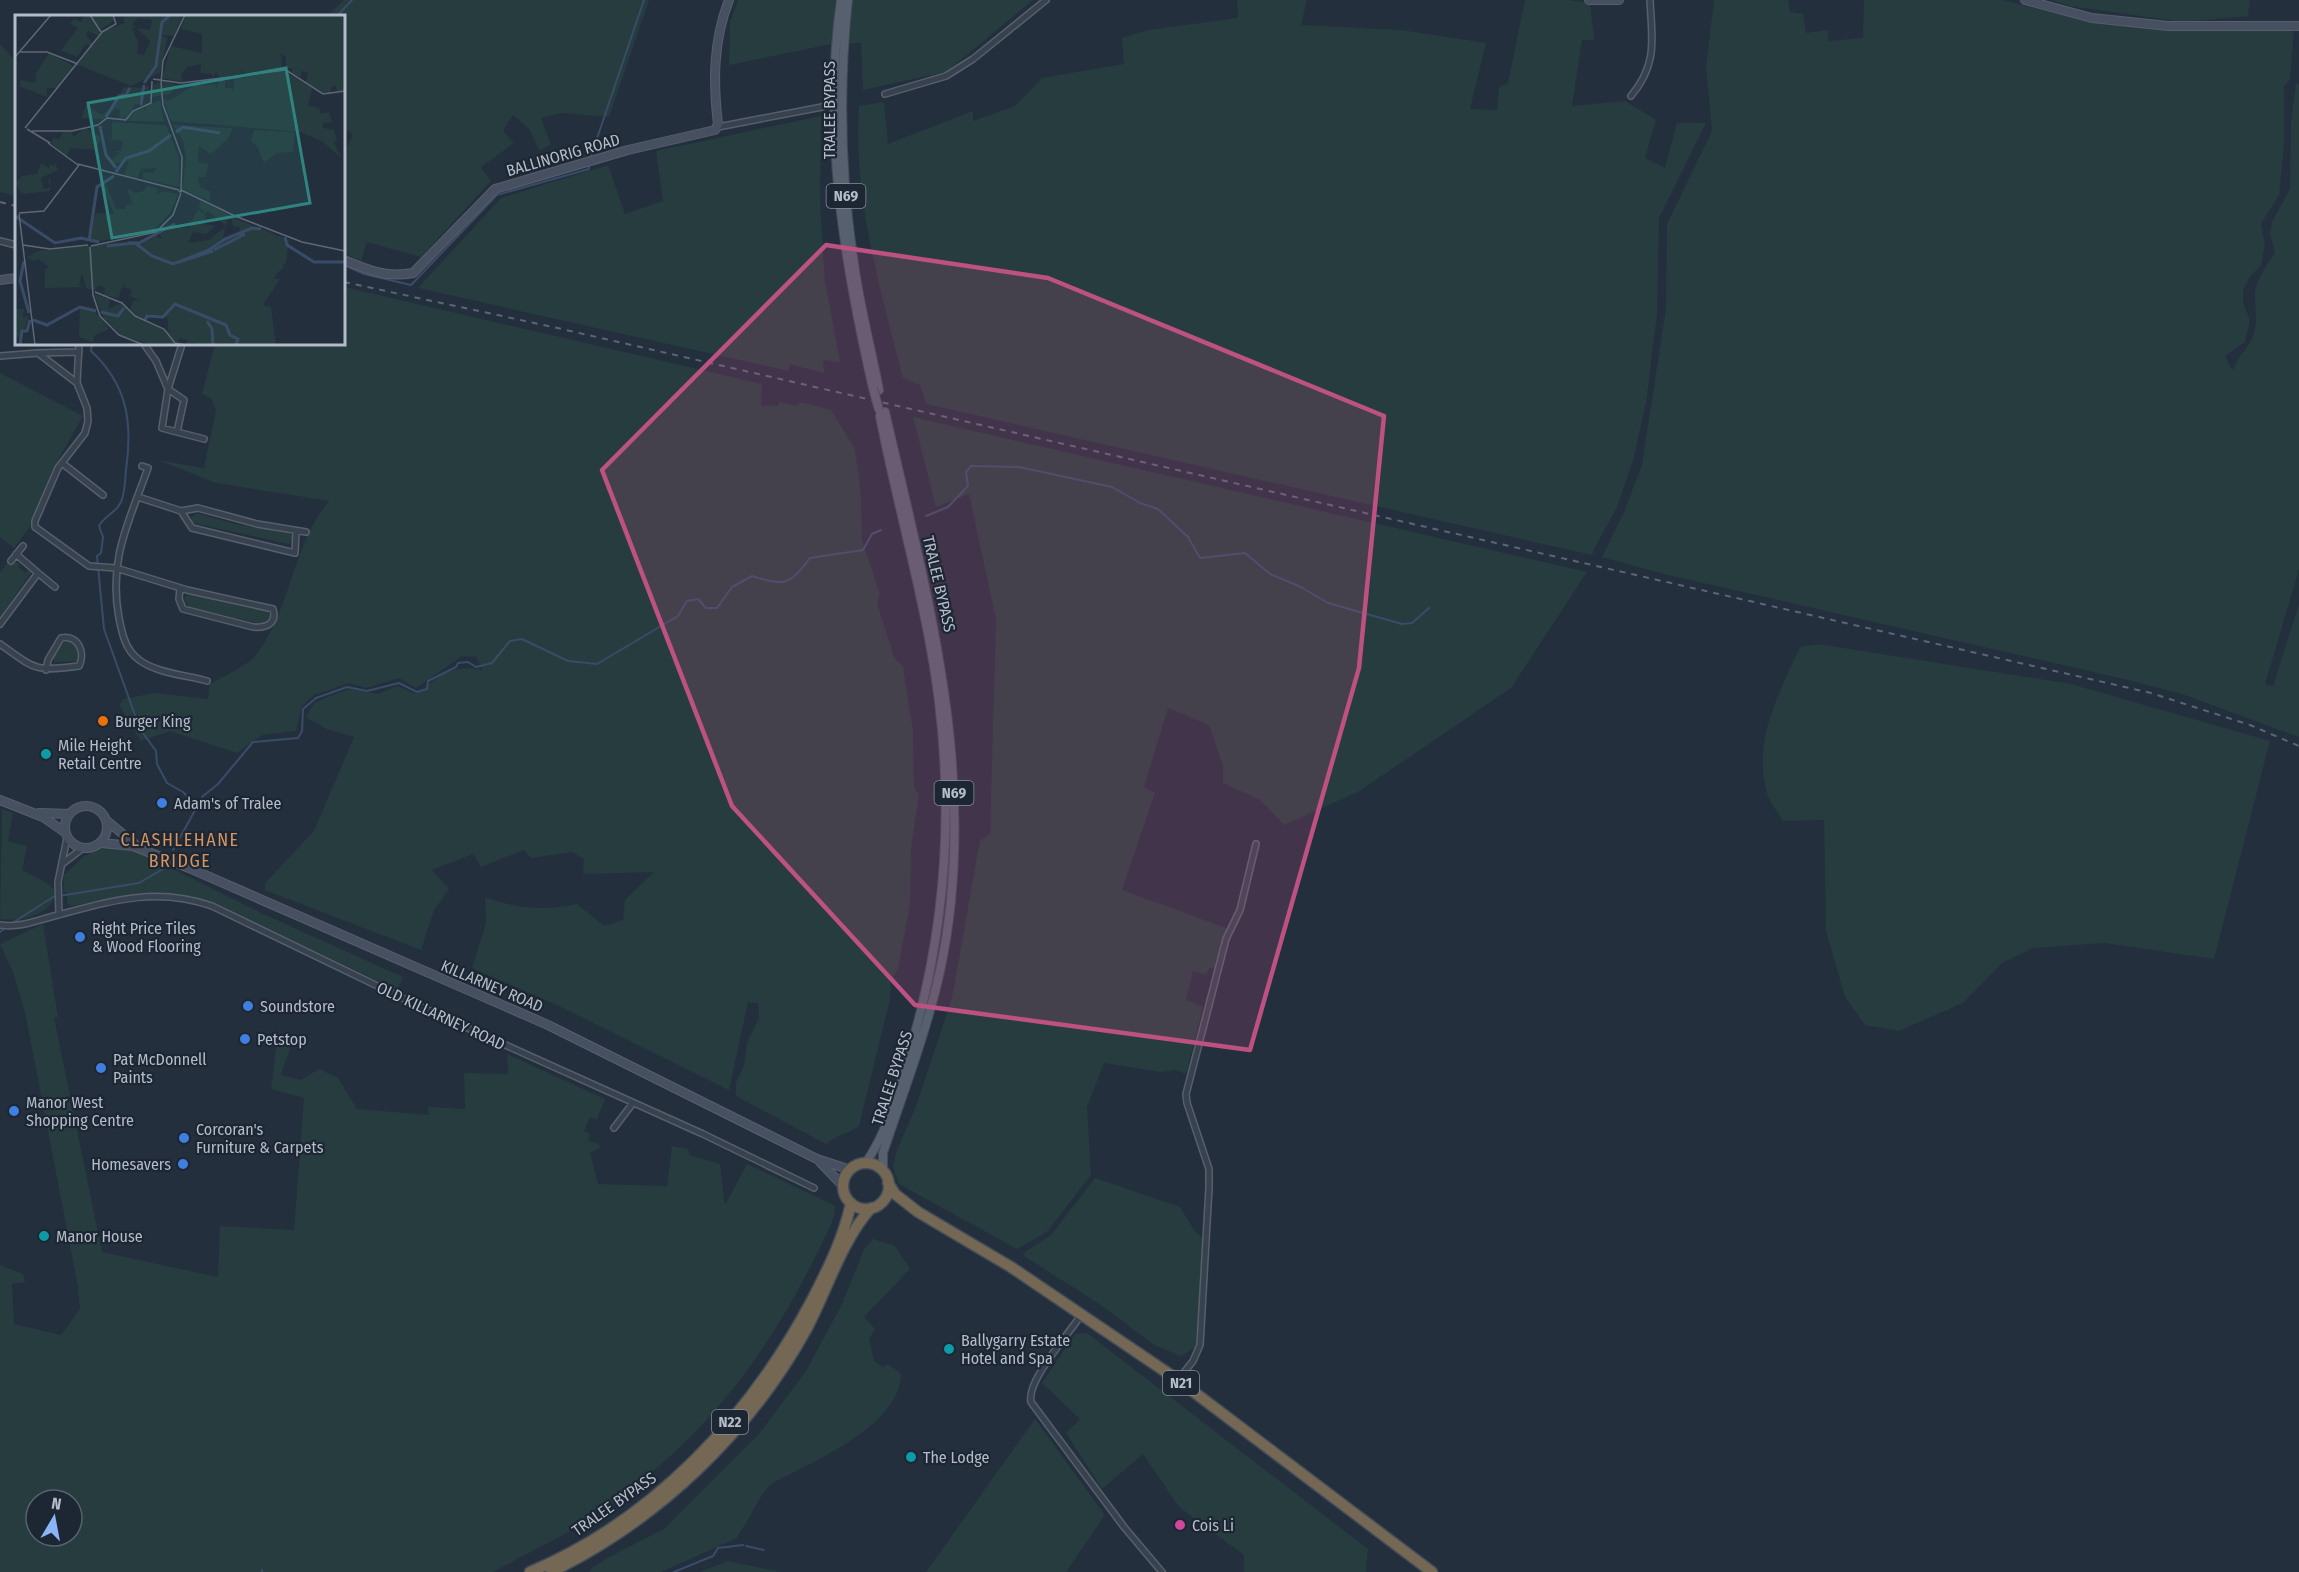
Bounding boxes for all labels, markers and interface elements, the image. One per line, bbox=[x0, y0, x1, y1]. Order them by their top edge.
inset map bbox=[15, 15, 345, 345]
street label: TRALEE BYPASS bbox=[820, 61, 839, 159]
street label: BALLINORIG ROAD bbox=[504, 130, 622, 180]
road number: N69 bbox=[826, 184, 866, 208]
street label: TRALEE BYPASS bbox=[919, 534, 959, 634]
place label: Burger King bbox=[115, 712, 191, 731]
marker: Burger King bbox=[96, 714, 110, 728]
place label: Mile Height Retail Centre bbox=[58, 736, 142, 773]
marker: Mile Height Retail Centre bbox=[39, 747, 53, 761]
road number: N69 bbox=[934, 781, 974, 805]
place label: Adam's of Tralee bbox=[174, 794, 281, 813]
marker: Adam's of Tralee bbox=[155, 796, 169, 810]
district label: CLASHLEHANE BRIDGE bbox=[120, 829, 240, 872]
place label: Right Price Tiles & Wood Flooring bbox=[92, 919, 201, 956]
marker: Right Price Tiles & Wood Flooring bbox=[73, 930, 87, 944]
street label: KILLARNEY ROAD bbox=[438, 956, 546, 1016]
street label: OLD KILLARNEY ROAD bbox=[374, 978, 508, 1054]
place label: Soundstore bbox=[260, 997, 335, 1016]
marker: Soundstore bbox=[241, 999, 255, 1013]
street label: TRALEE BYPASS bbox=[868, 1028, 916, 1128]
place label: Petstop bbox=[257, 1030, 307, 1049]
marker: Petstop bbox=[238, 1032, 252, 1046]
place label: Pat McDonnell Paints bbox=[113, 1050, 207, 1087]
marker: Pat McDonnell Paints bbox=[94, 1061, 108, 1075]
place label: Manor West Shopping Centre bbox=[26, 1093, 134, 1130]
marker: Manor West Shopping Centre bbox=[7, 1104, 21, 1118]
place label: Corcoran's Furniture & Carpets bbox=[196, 1120, 324, 1157]
marker: Corcoran's Furniture & Carpets bbox=[177, 1131, 191, 1145]
place label: Homesavers bbox=[91, 1155, 171, 1174]
marker: Homesavers bbox=[176, 1157, 190, 1171]
place label: Manor House bbox=[56, 1227, 143, 1246]
marker: Manor House bbox=[37, 1229, 51, 1243]
place label: Ballygarry Estate Hotel and Spa bbox=[961, 1331, 1070, 1368]
marker: Ballygarry Estate Hotel and Spa bbox=[942, 1342, 956, 1356]
road number: N21 bbox=[1163, 1371, 1199, 1395]
road number: N22 bbox=[712, 1410, 748, 1434]
place label: The Lodge bbox=[923, 1448, 989, 1467]
marker: The Lodge bbox=[904, 1450, 918, 1464]
street label: TRALEE BYPASS bbox=[568, 1468, 660, 1540]
north arrow bbox=[24, 1488, 84, 1548]
text: N bbox=[50, 1494, 63, 1514]
place label: Cois Li bbox=[1192, 1516, 1234, 1535]
marker: Cois Li bbox=[1173, 1518, 1187, 1532]

